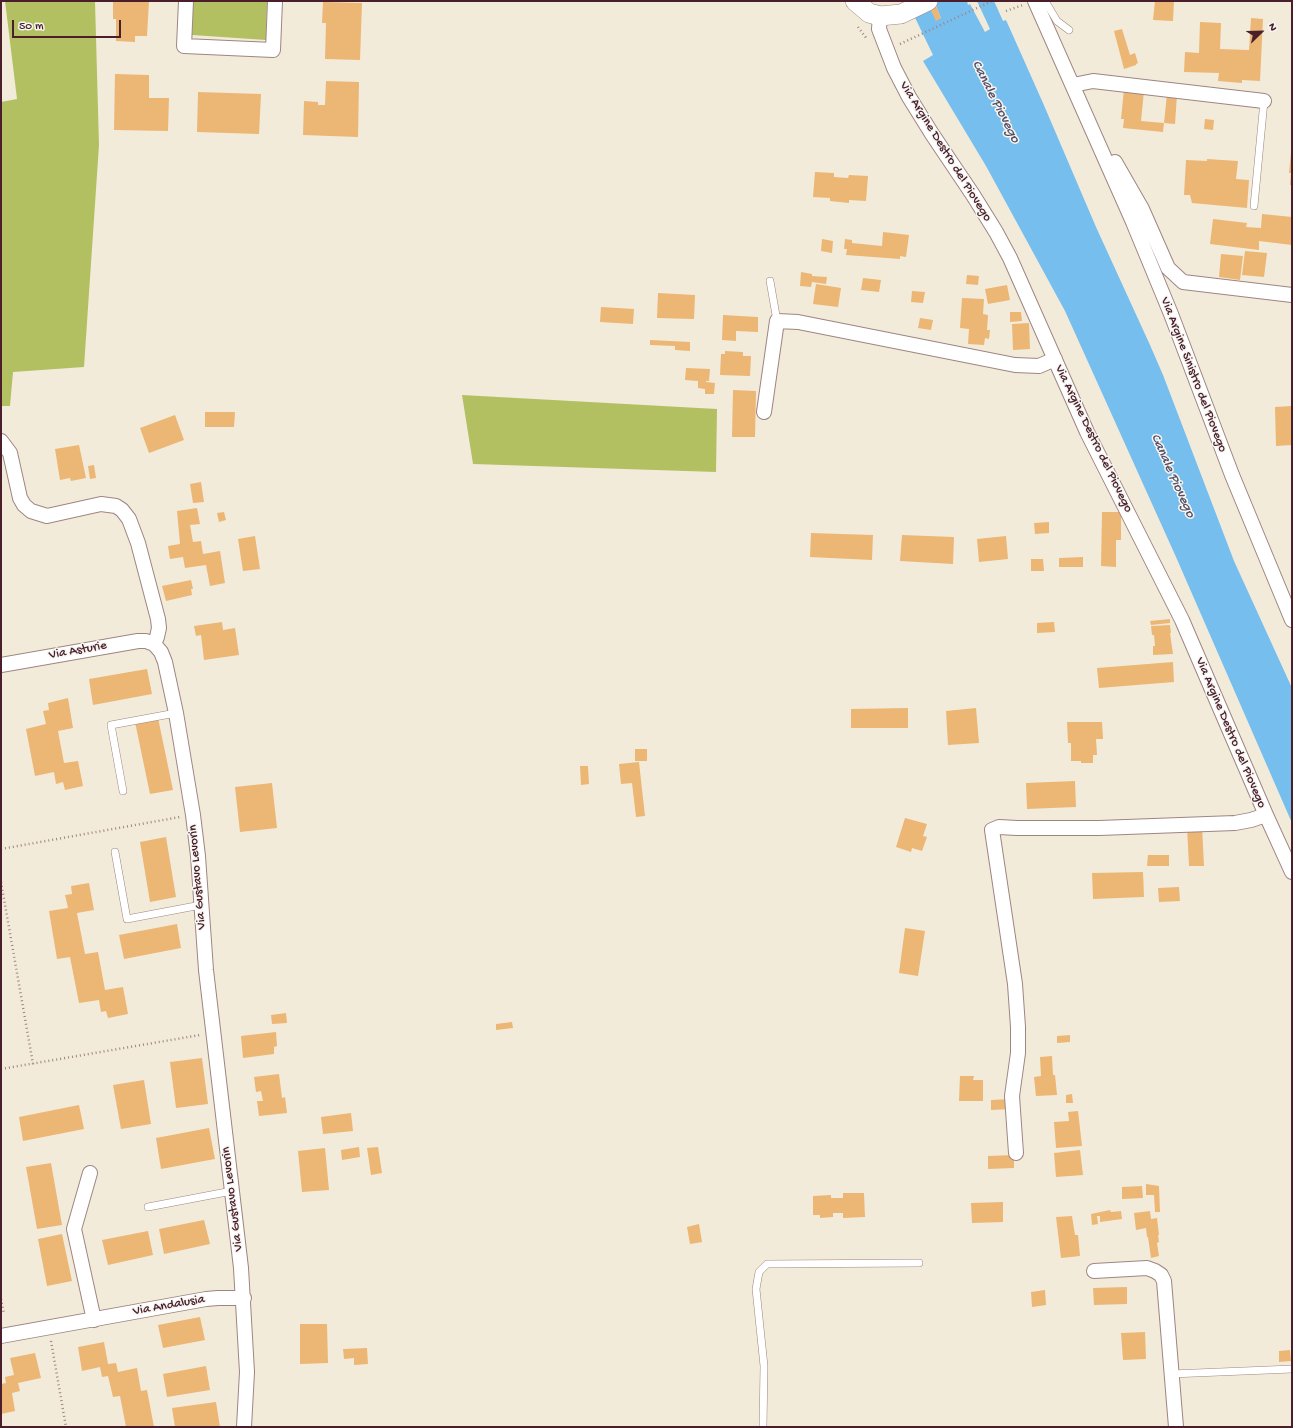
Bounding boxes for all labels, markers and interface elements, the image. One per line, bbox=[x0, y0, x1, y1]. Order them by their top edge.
scale bar bbox=[14, 12, 123, 38]
north arrow bbox=[1241, 12, 1281, 52]
text: 50 m bbox=[19, 20, 44, 34]
text: N bbox=[1265, 22, 1279, 33]
water label: Canale Piovego bbox=[967, 58, 1023, 146]
street label: Via Argine Destro del Piovego bbox=[895, 79, 995, 225]
street label: Via Argine Sinistro del Piovego bbox=[1156, 295, 1230, 455]
street label: Via Argine Destro del Piovego bbox=[1050, 363, 1136, 515]
water label: Canale Piovego bbox=[1146, 431, 1198, 521]
street label: Via Asturie bbox=[48, 638, 108, 664]
street label: Via Argine Destro del Piovego bbox=[1191, 655, 1269, 811]
street label: Via Gustavo Levorin bbox=[186, 824, 210, 930]
street label: Via Gustavo Levorin bbox=[219, 1146, 247, 1252]
street label: Via Andalusia bbox=[132, 1292, 206, 1320]

